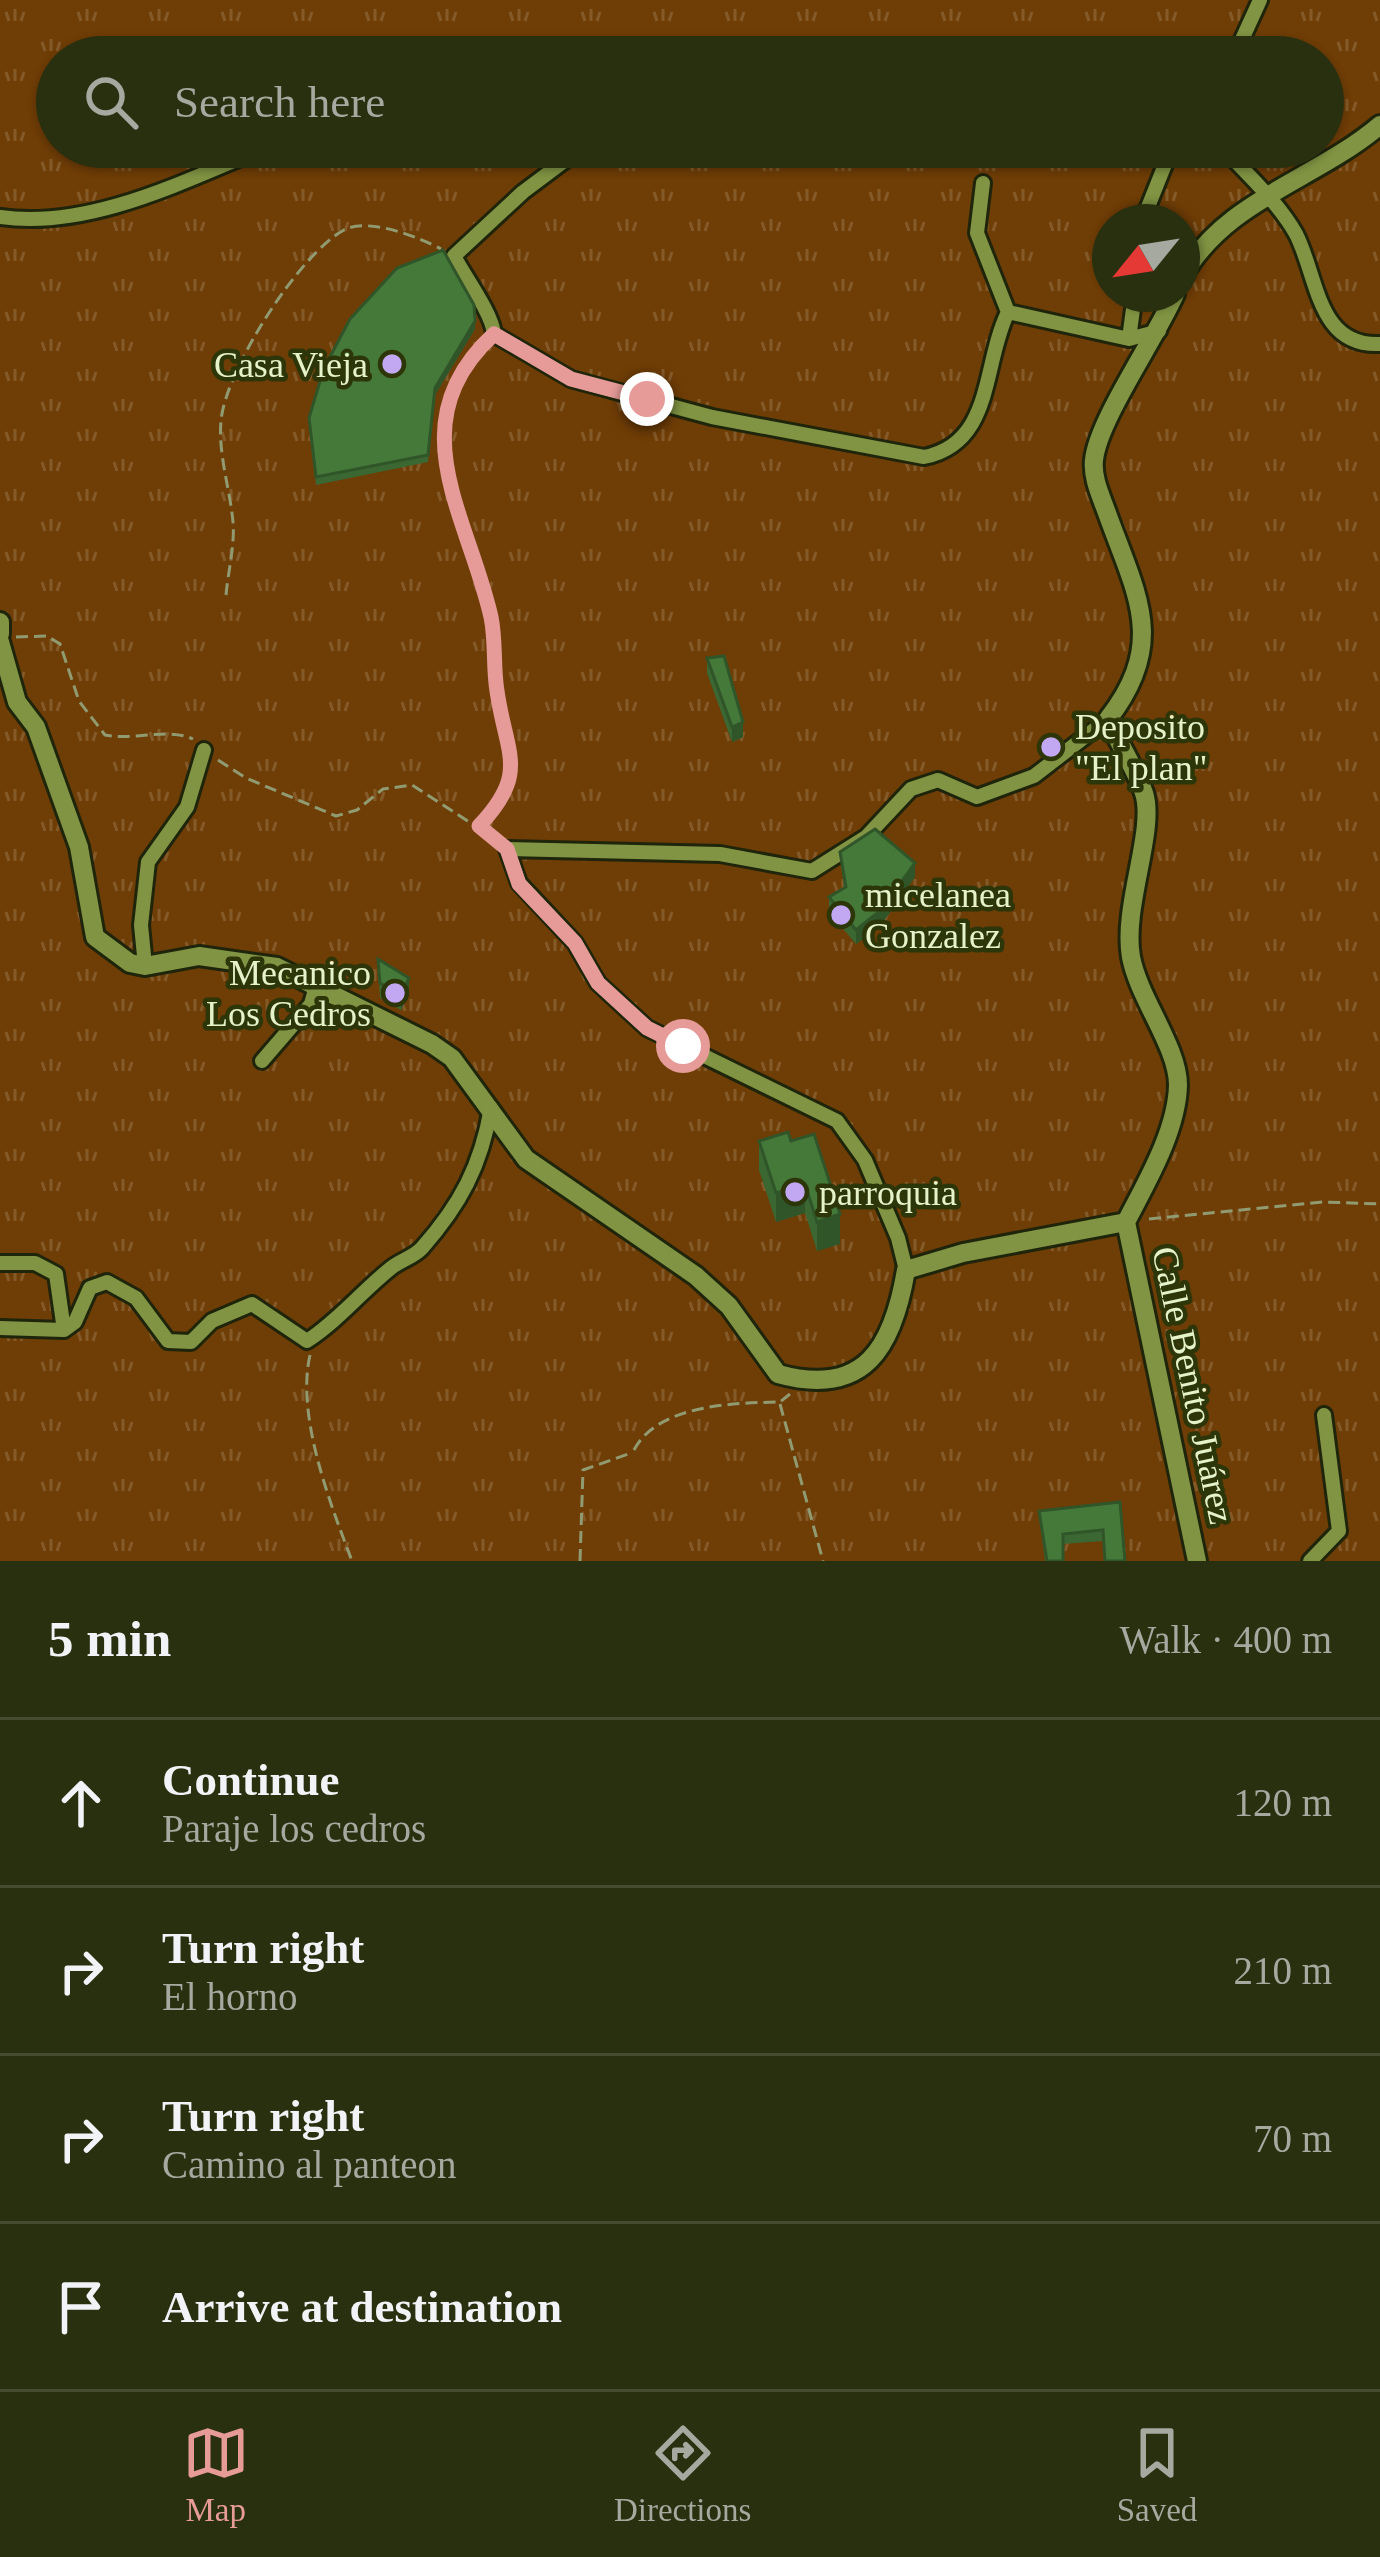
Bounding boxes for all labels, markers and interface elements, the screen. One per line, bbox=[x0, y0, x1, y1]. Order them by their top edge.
search box bbox=[36, 36, 1344, 168]
icon: search bbox=[78, 69, 144, 135]
text: Search here bbox=[174, 77, 385, 127]
north arrow bbox=[1092, 204, 1200, 312]
place label: Casa Vieja bbox=[214, 345, 368, 385]
marker: Casa Vieja bbox=[379, 351, 405, 377]
route end bbox=[620, 372, 674, 426]
place label: Deposito "El plan" bbox=[1075, 707, 1207, 788]
marker: Deposito "El plan" bbox=[1038, 734, 1064, 760]
place label: micelanea Gonzalez bbox=[865, 875, 1011, 956]
marker: micelanea Gonzalez bbox=[828, 902, 854, 928]
place label: Mecanico Los Cedros bbox=[206, 953, 371, 1034]
marker: Mecanico Los Cedros bbox=[382, 980, 408, 1006]
route start bbox=[656, 1019, 710, 1073]
place label: parroquia bbox=[819, 1173, 957, 1213]
marker: parroquia bbox=[782, 1179, 808, 1205]
street label: Calle Benito Juárez bbox=[1144, 1243, 1242, 1527]
text: 5 min bbox=[48, 1611, 171, 1667]
text: Walk · 400 m bbox=[1120, 1618, 1332, 1661]
text: Continue bbox=[162, 1755, 340, 1805]
icon: ahead bbox=[48, 1770, 114, 1836]
text: 120 m bbox=[1233, 1781, 1332, 1824]
text: Paraje los cedros bbox=[162, 1807, 426, 1850]
text: Turn right bbox=[162, 1923, 364, 1973]
icon: right bbox=[48, 1938, 114, 2004]
text: 210 m bbox=[1233, 1949, 1332, 1992]
text: El horno bbox=[162, 1975, 297, 2018]
text: Turn right bbox=[162, 2091, 364, 2141]
icon: right bbox=[48, 2106, 114, 2172]
text: 70 m bbox=[1253, 2117, 1332, 2160]
text: Camino al panteon bbox=[162, 2143, 457, 2186]
icon: arrive bbox=[48, 2274, 114, 2340]
text: Arrive at destination bbox=[162, 2282, 562, 2332]
tab: Map bbox=[183, 2420, 249, 2529]
tab: Directions bbox=[614, 2420, 751, 2529]
tab: Saved bbox=[1117, 2420, 1197, 2529]

